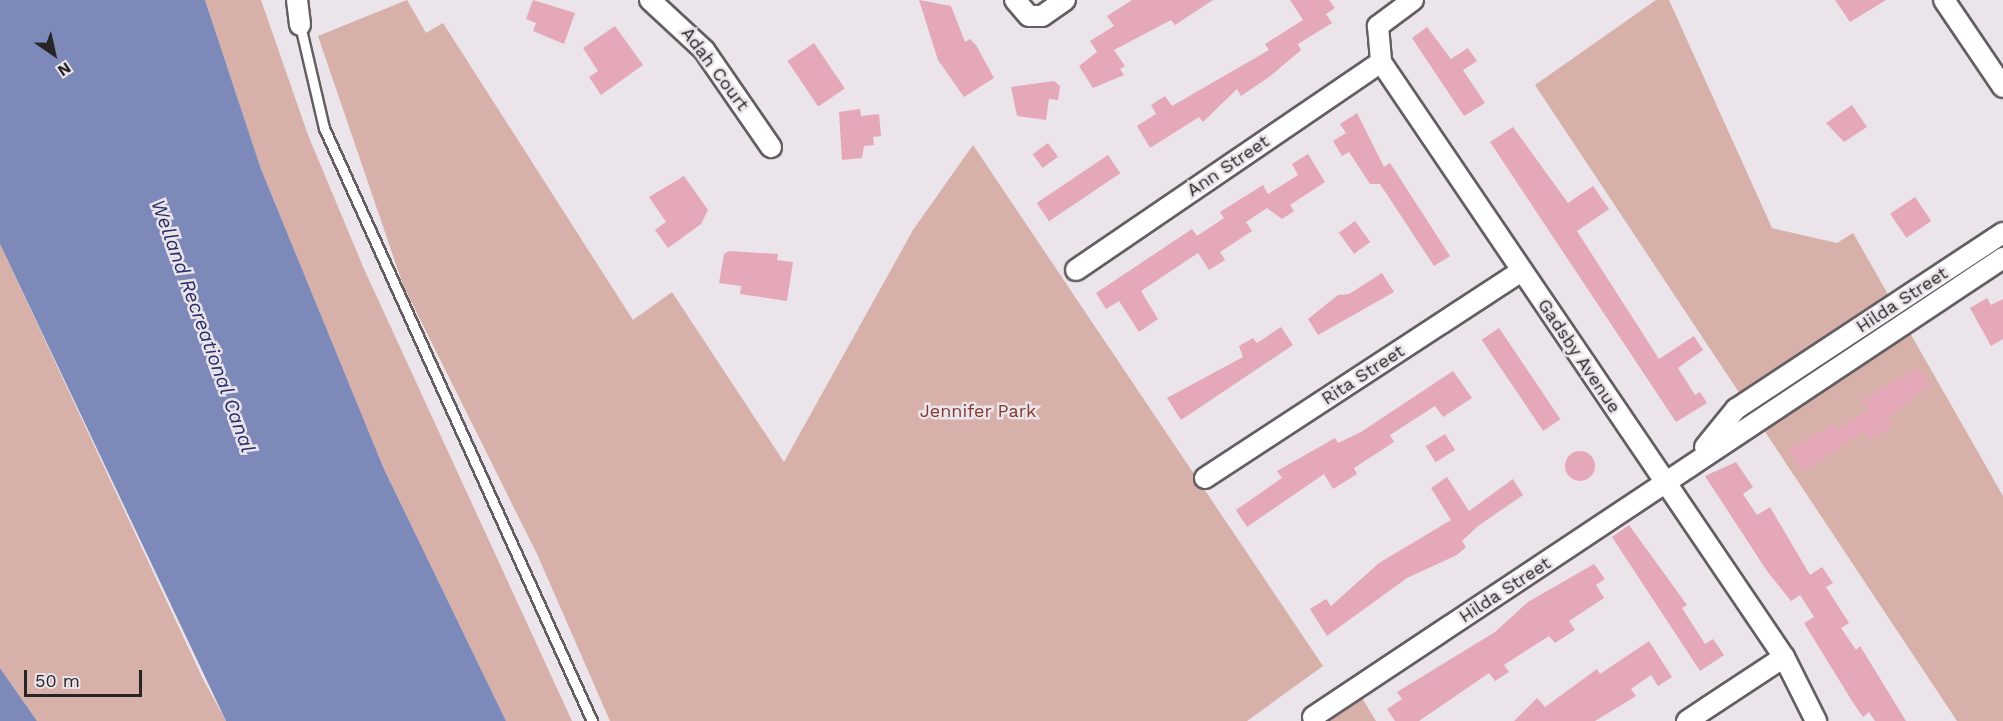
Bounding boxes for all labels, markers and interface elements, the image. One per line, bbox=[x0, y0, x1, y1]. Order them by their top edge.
street label: Adah Court bbox=[677, 23, 753, 115]
north arrow bbox=[24, 24, 84, 84]
text: N bbox=[54, 58, 75, 81]
street label: Ann Street bbox=[1183, 131, 1273, 201]
water label: Welland Recreational Canal bbox=[146, 196, 260, 456]
street label: Hilda Street bbox=[1852, 262, 1952, 338]
street label: Gadsby Avenue bbox=[1533, 294, 1625, 418]
street label: Rita Street bbox=[1317, 340, 1409, 410]
park label: Jennifer Park bbox=[920, 400, 1036, 422]
street label: Hilda Street bbox=[1455, 552, 1555, 628]
scale bar bbox=[27, 658, 146, 696]
text: 50 m bbox=[35, 670, 80, 691]

